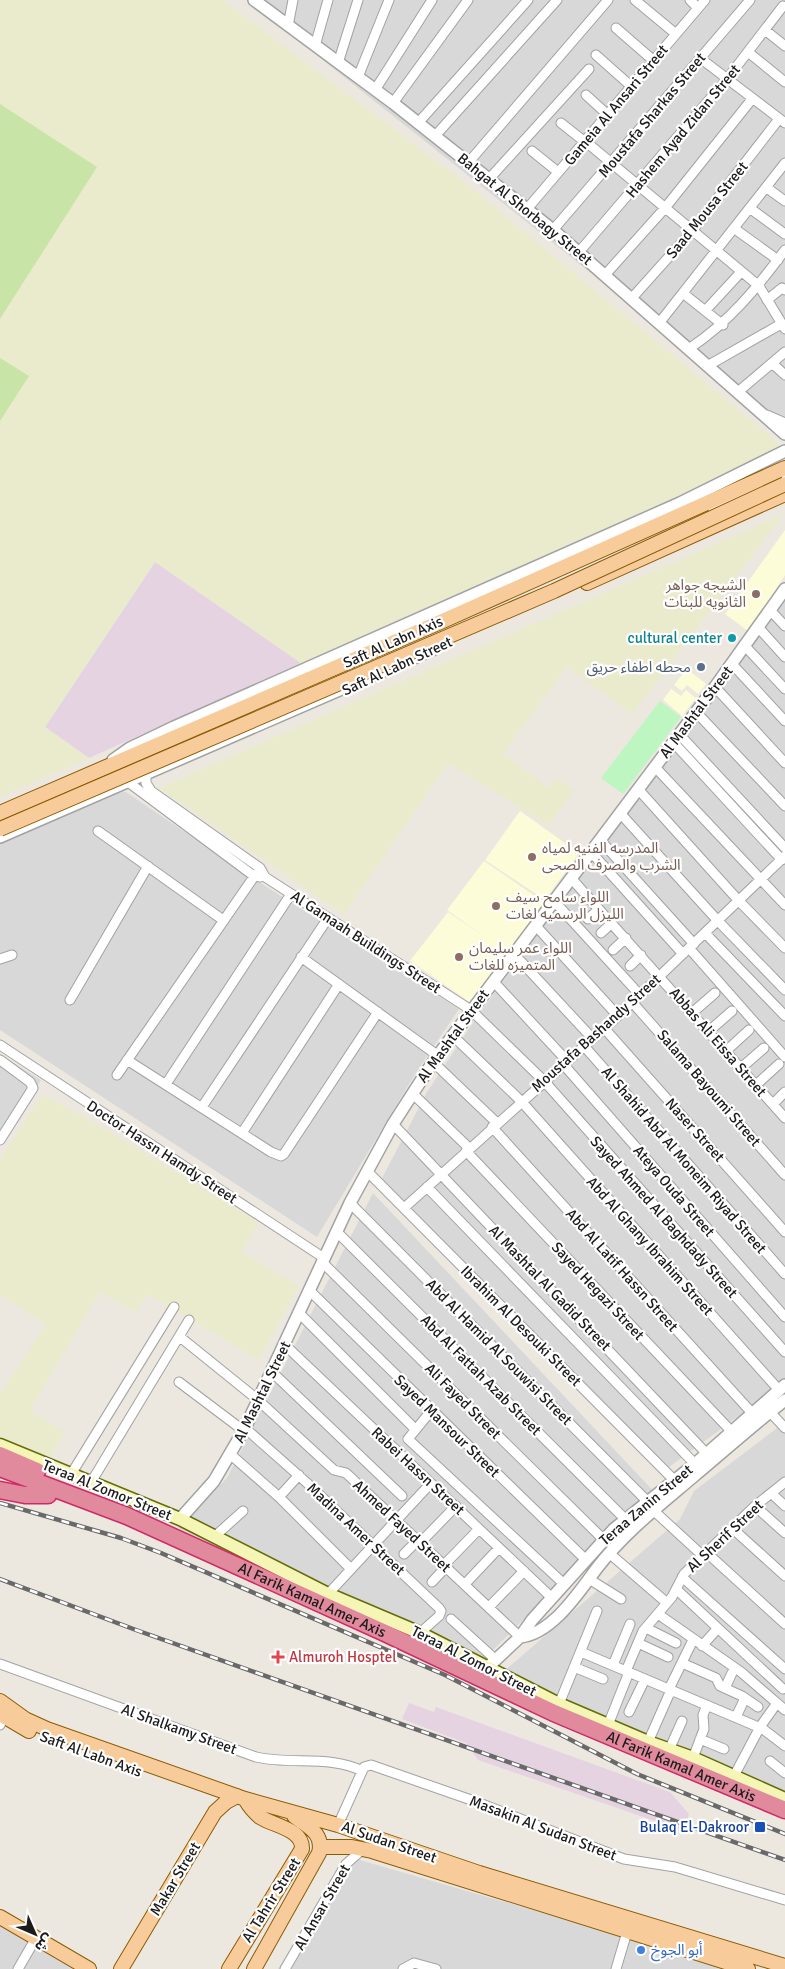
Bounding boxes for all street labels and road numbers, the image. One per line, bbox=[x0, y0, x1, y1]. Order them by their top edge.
street label: Gameia Al Ansari Street bbox=[560, 41, 672, 169]
street label: Moustafa Sharkas Street bbox=[595, 49, 709, 181]
street label: Hashem Ayad Zidan Street bbox=[622, 61, 744, 201]
street label: Bahgat Al Shorbagy Street bbox=[454, 149, 596, 269]
street label: Saad Mousa Street bbox=[662, 158, 752, 262]
street label: Saft Al Labn Axis bbox=[340, 612, 446, 672]
street label: Saft Al Labn Street bbox=[339, 633, 455, 699]
street label: Al Mashtal Street bbox=[655, 662, 737, 762]
street label: Al Gamaah Buildings Street bbox=[288, 887, 444, 997]
street label: Moustafa Bashandy Street bbox=[528, 970, 664, 1096]
street label: Abbas Ali Eissa Street bbox=[666, 984, 770, 1100]
street label: Al Mashtal Street bbox=[413, 986, 493, 1086]
street label: Salama Bayoumi Street bbox=[653, 1026, 765, 1150]
street label: Al Shahid Abd Al Moneim Riyad Street bbox=[598, 1063, 770, 1257]
street label: Naser Street bbox=[662, 1094, 728, 1166]
street label: Doctor Hassn Hamdy Street bbox=[83, 1097, 241, 1207]
street label: Sayed Ahmed Al Baghdady Street bbox=[586, 1132, 742, 1302]
street label: Ateya Ouda Street bbox=[629, 1142, 719, 1240]
street label: Abd Al Ghany Ibrahim Street bbox=[583, 1173, 717, 1319]
street label: Abd Al Latif Hassn Street bbox=[562, 1205, 682, 1335]
street label: Al Mashtal Al Gadid Street bbox=[485, 1221, 615, 1355]
street label: Sayed Hegazi Street bbox=[548, 1238, 648, 1344]
street label: Ibrahim Al Desouki Street bbox=[457, 1262, 585, 1390]
street label: Abd Al Hamid Al Souwisi Street bbox=[422, 1275, 576, 1429]
street label: Abd Al Fattah Azab Street bbox=[417, 1311, 545, 1439]
street label: Al Mashtal Street bbox=[230, 1338, 294, 1446]
street label: Ali Fayed Street bbox=[421, 1359, 505, 1443]
street label: Sayed Mansour Street bbox=[390, 1371, 504, 1481]
street label: Rabei Hassn Street bbox=[368, 1423, 468, 1519]
street label: Teraa Al Zomor Street bbox=[40, 1456, 174, 1524]
street label: Teraa Zanin Street bbox=[596, 1461, 696, 1549]
street label: Ahmed Fayed Street bbox=[349, 1476, 455, 1576]
street label: Madina Amer Street bbox=[303, 1479, 409, 1579]
street label: Al Sherif Street bbox=[683, 1496, 767, 1576]
street label: Al Farik Kamal Amer Axis bbox=[235, 1559, 389, 1641]
street label: Teraa Al Zomor Street bbox=[409, 1622, 539, 1700]
street label: Al Shalkamy Street bbox=[119, 1700, 239, 1758]
street label: Saft Al Labn Axis bbox=[38, 1727, 145, 1781]
street label: Al Farik Kamal Amer Axis bbox=[604, 1727, 759, 1806]
street label: Masakin Al Sudan Street bbox=[467, 1792, 619, 1864]
street label: Al Sudan Street bbox=[339, 1817, 439, 1867]
street label: Makar Street bbox=[146, 1839, 204, 1919]
street label: Al Tahrir Street bbox=[238, 1854, 304, 1946]
street label: Al Ansar Street bbox=[290, 1861, 354, 1953]

